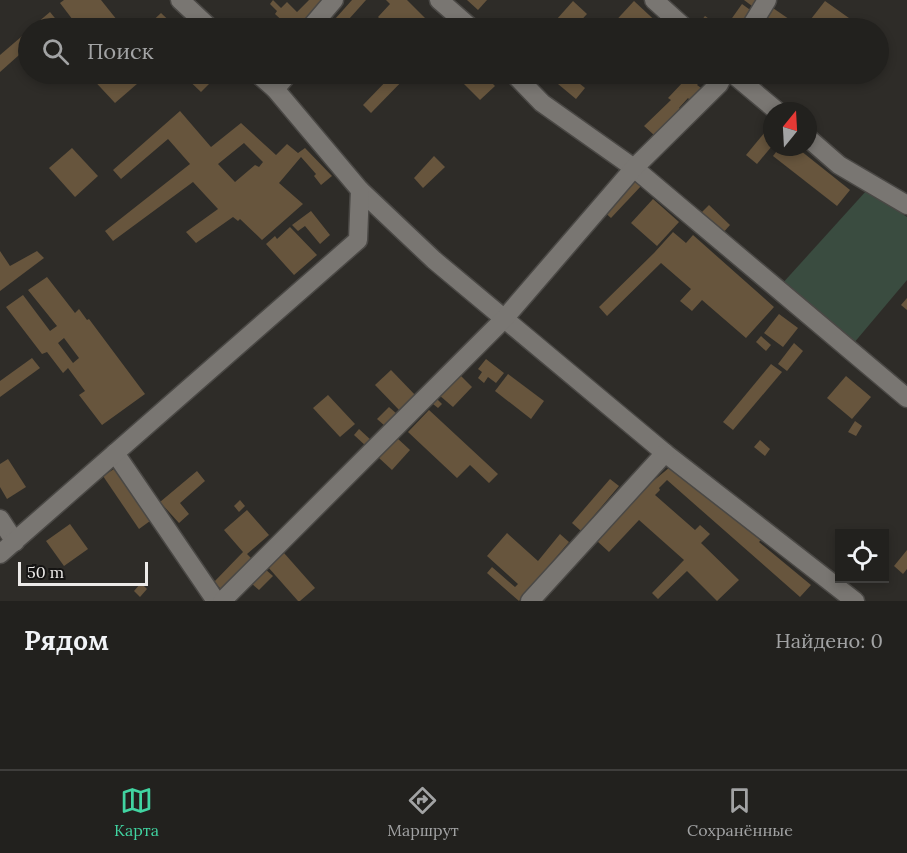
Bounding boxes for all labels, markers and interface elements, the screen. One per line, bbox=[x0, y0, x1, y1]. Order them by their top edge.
search box bbox=[18, 18, 889, 84]
icon: search bbox=[39, 35, 72, 68]
text: Поиск bbox=[87, 37, 153, 65]
north arrow bbox=[763, 102, 817, 156]
map controls bbox=[835, 529, 889, 583]
button: locate bbox=[835, 529, 889, 583]
scale bar bbox=[18, 559, 148, 586]
text: 50 m bbox=[27, 562, 64, 582]
text: Рядом bbox=[24, 624, 109, 657]
text: Найдено: 0 bbox=[775, 628, 883, 653]
tab: Карта bbox=[114, 784, 159, 840]
tab: Маршрут bbox=[387, 784, 459, 840]
tab: Сохранённые bbox=[687, 784, 793, 840]

